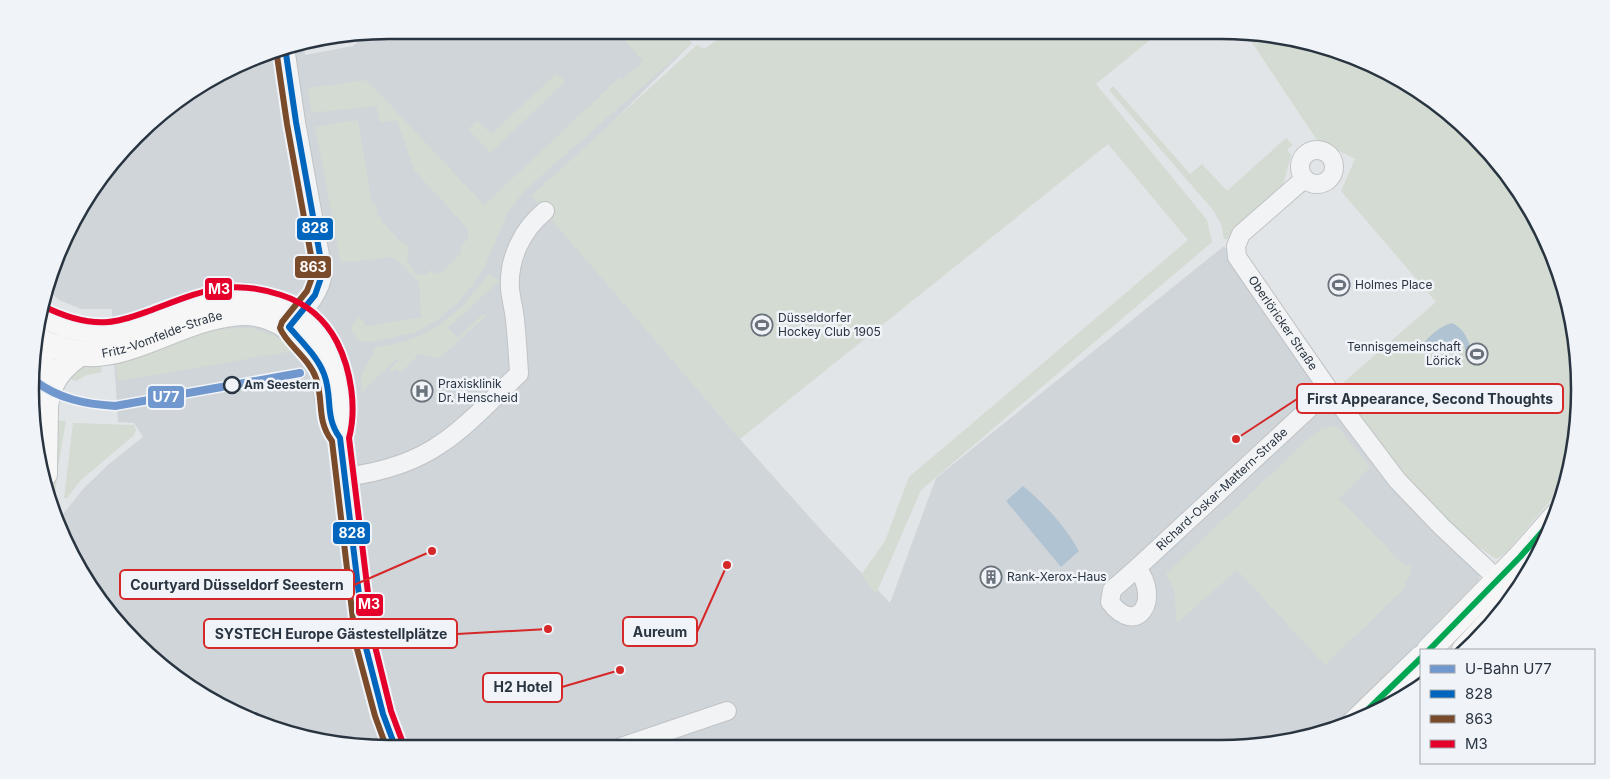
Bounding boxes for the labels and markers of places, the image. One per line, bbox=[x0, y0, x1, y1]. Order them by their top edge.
sports icon: Holmes Place bbox=[1327, 273, 1351, 297]
place label: Holmes Place bbox=[1355, 277, 1432, 292]
place label: Düsseldorfer Hockey Club 1905 bbox=[778, 310, 881, 339]
sports icon: Düsseldorfer Hockey Club 1905 bbox=[750, 313, 774, 337]
place label: Tennisgemeinschaft Lörick bbox=[1347, 339, 1461, 368]
sports icon: Tennisgemeinschaft Lörick bbox=[1465, 342, 1489, 366]
marker: Am Seestern bbox=[223, 376, 241, 394]
place label: Praxisklinik Dr. Henscheid bbox=[438, 376, 518, 405]
place label: Am Seestern bbox=[244, 377, 320, 392]
hospital icon: Praxisklinik Dr. Henscheid bbox=[410, 379, 434, 403]
callout: First Appearance, Second Thoughts bbox=[1297, 384, 1563, 413]
building icon: Rank-Xerox-Haus bbox=[979, 565, 1003, 589]
place label: Rank-Xerox-Haus bbox=[1007, 569, 1107, 584]
callout: Courtyard Düsseldorf Seestern bbox=[120, 570, 354, 599]
callout: Aureum bbox=[623, 617, 697, 646]
callout: SYSTECH Europe Gästestellplätze bbox=[204, 619, 457, 648]
callout: H2 Hotel bbox=[483, 673, 562, 702]

